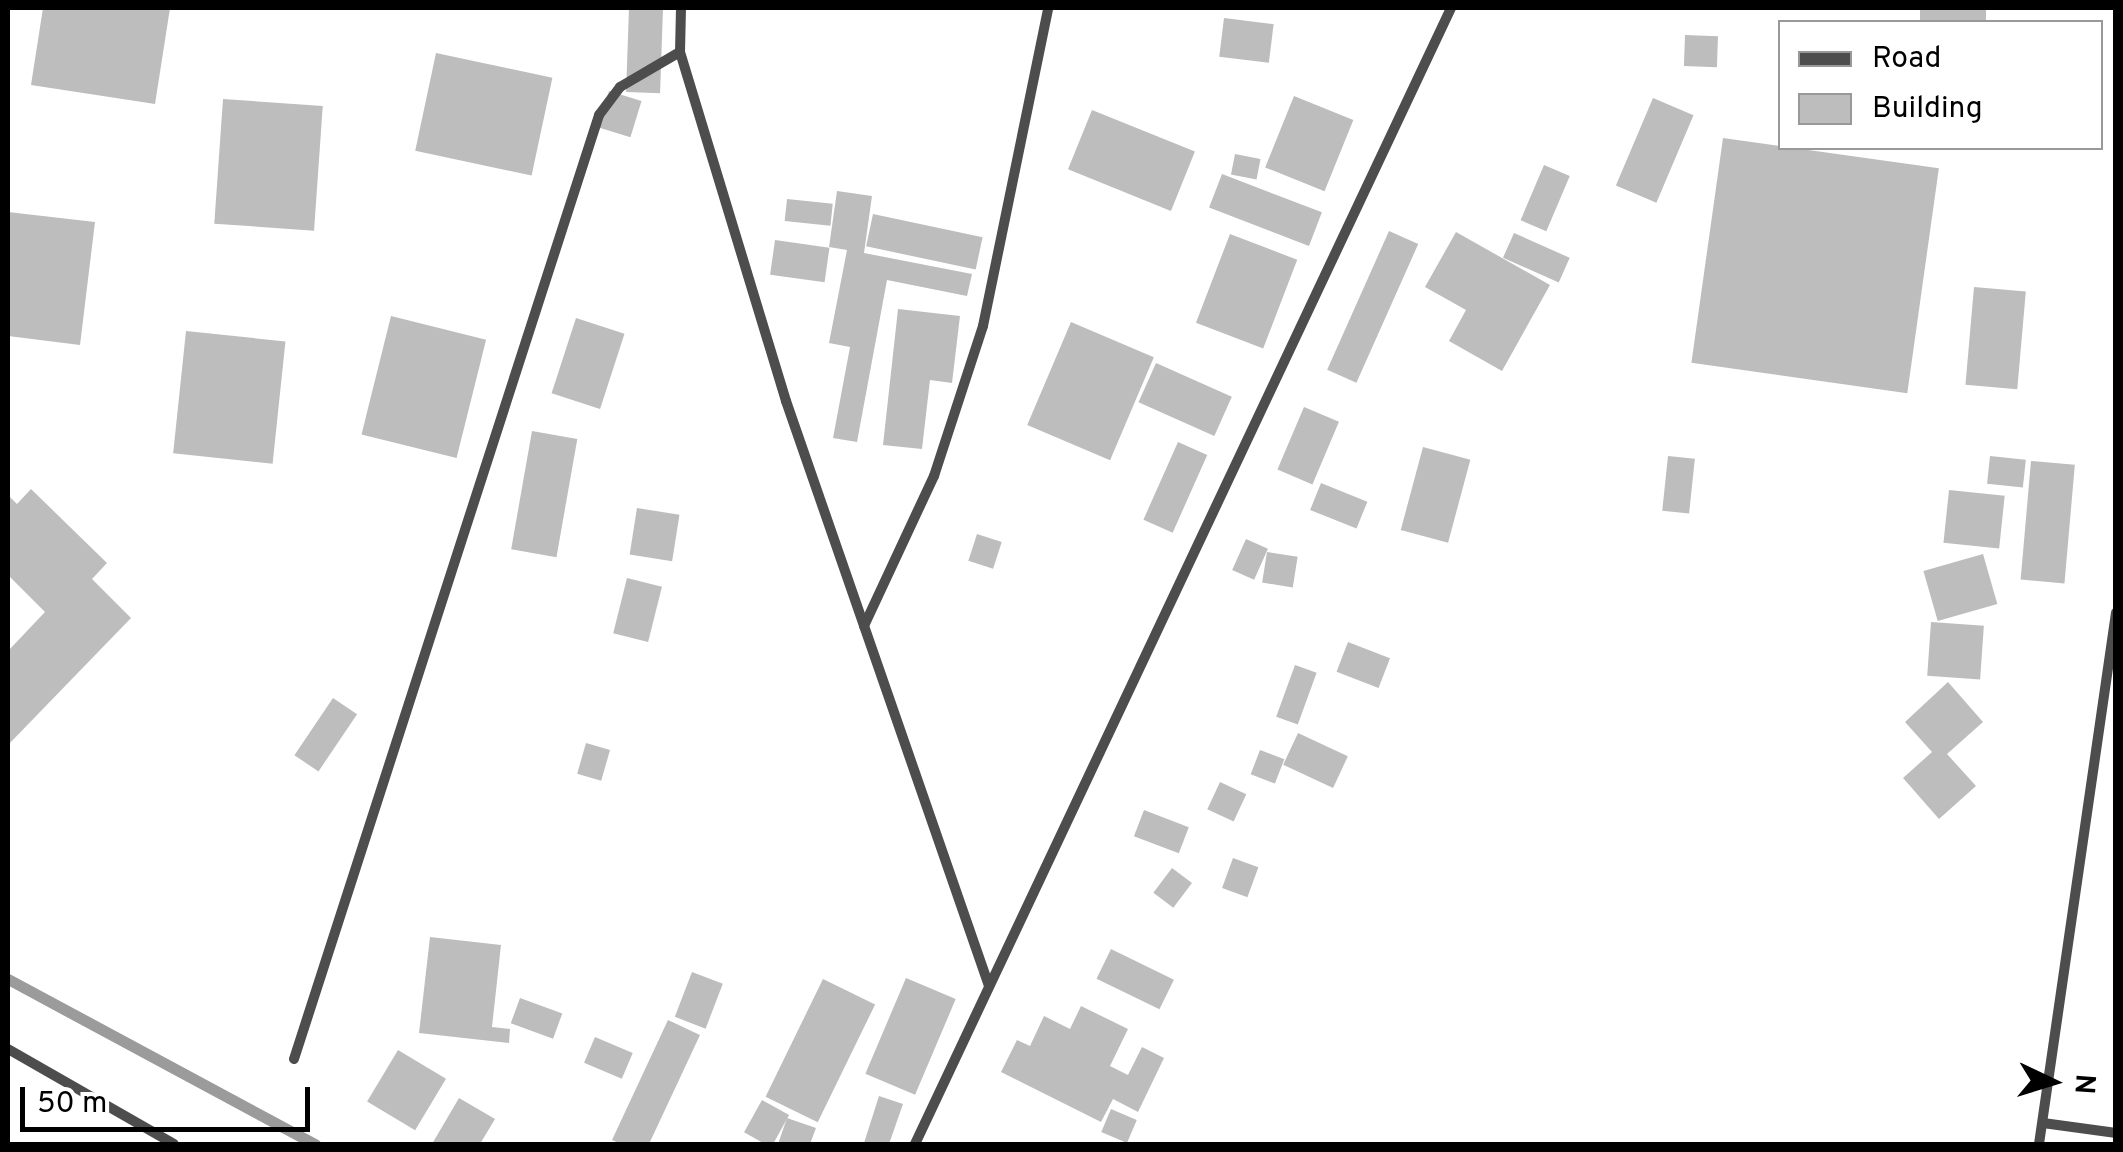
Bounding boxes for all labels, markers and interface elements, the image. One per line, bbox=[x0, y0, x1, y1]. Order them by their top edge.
legend bbox=[1778, 20, 2103, 150]
text: Road bbox=[1872, 41, 1941, 78]
text: Building bbox=[1872, 91, 1983, 128]
north arrow bbox=[2003, 1032, 2103, 1132]
scale bar bbox=[25, 1067, 315, 1129]
text: N bbox=[2064, 1073, 2102, 1095]
text: 50 m bbox=[37, 1086, 107, 1123]

